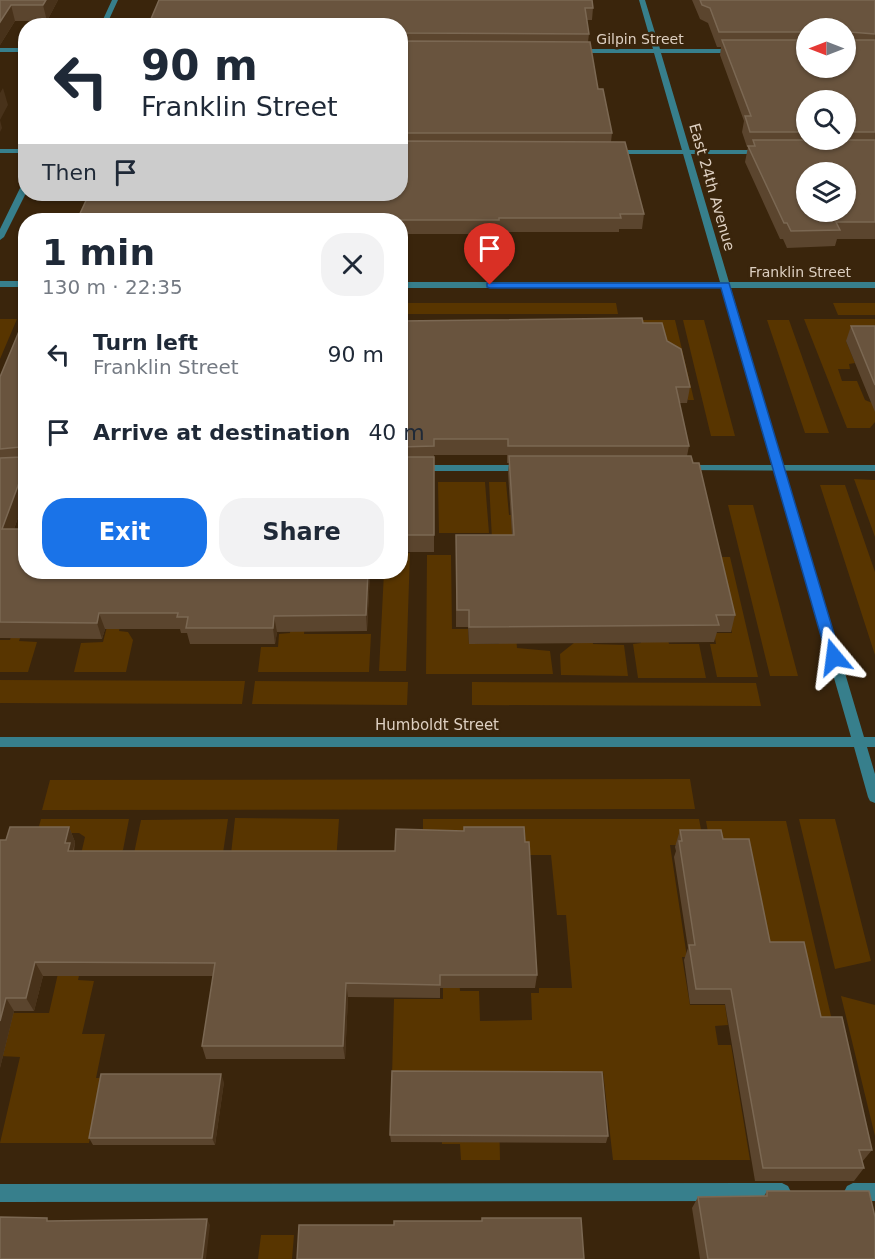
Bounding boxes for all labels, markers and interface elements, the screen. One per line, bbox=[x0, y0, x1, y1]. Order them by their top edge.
north arrow bbox=[796, 18, 856, 78]
map controls bbox=[796, 18, 856, 222]
street label: Gilpin Street bbox=[596, 31, 684, 47]
text: 90 m bbox=[141, 41, 258, 90]
icon: left bbox=[42, 42, 120, 120]
button: search bbox=[796, 90, 856, 150]
text: Franklin Street bbox=[141, 91, 338, 122]
street label: East 24th Avenue bbox=[685, 121, 739, 253]
icon: arrive bbox=[109, 156, 142, 189]
text: Then bbox=[42, 160, 97, 185]
button: layers bbox=[796, 162, 856, 222]
pin bbox=[464, 223, 515, 285]
text: 1 min bbox=[42, 232, 155, 273]
icon: arrive bbox=[473, 232, 506, 265]
button: close bbox=[321, 233, 384, 296]
street label: Franklin Street bbox=[749, 264, 852, 280]
text: 130 m · 22:35 bbox=[42, 275, 183, 299]
text: Turn left bbox=[93, 330, 198, 355]
icon: left bbox=[42, 338, 75, 371]
text: 90 m bbox=[328, 342, 384, 367]
text: Franklin Street bbox=[93, 355, 239, 379]
icon: arrive bbox=[42, 416, 75, 449]
text: Arrive at destination bbox=[93, 420, 350, 445]
text: 40 m bbox=[368, 420, 425, 445]
button: Exit bbox=[42, 498, 207, 567]
button: Share bbox=[219, 498, 384, 567]
position arrow bbox=[802, 625, 866, 689]
street label: Humboldt Street bbox=[375, 716, 499, 734]

